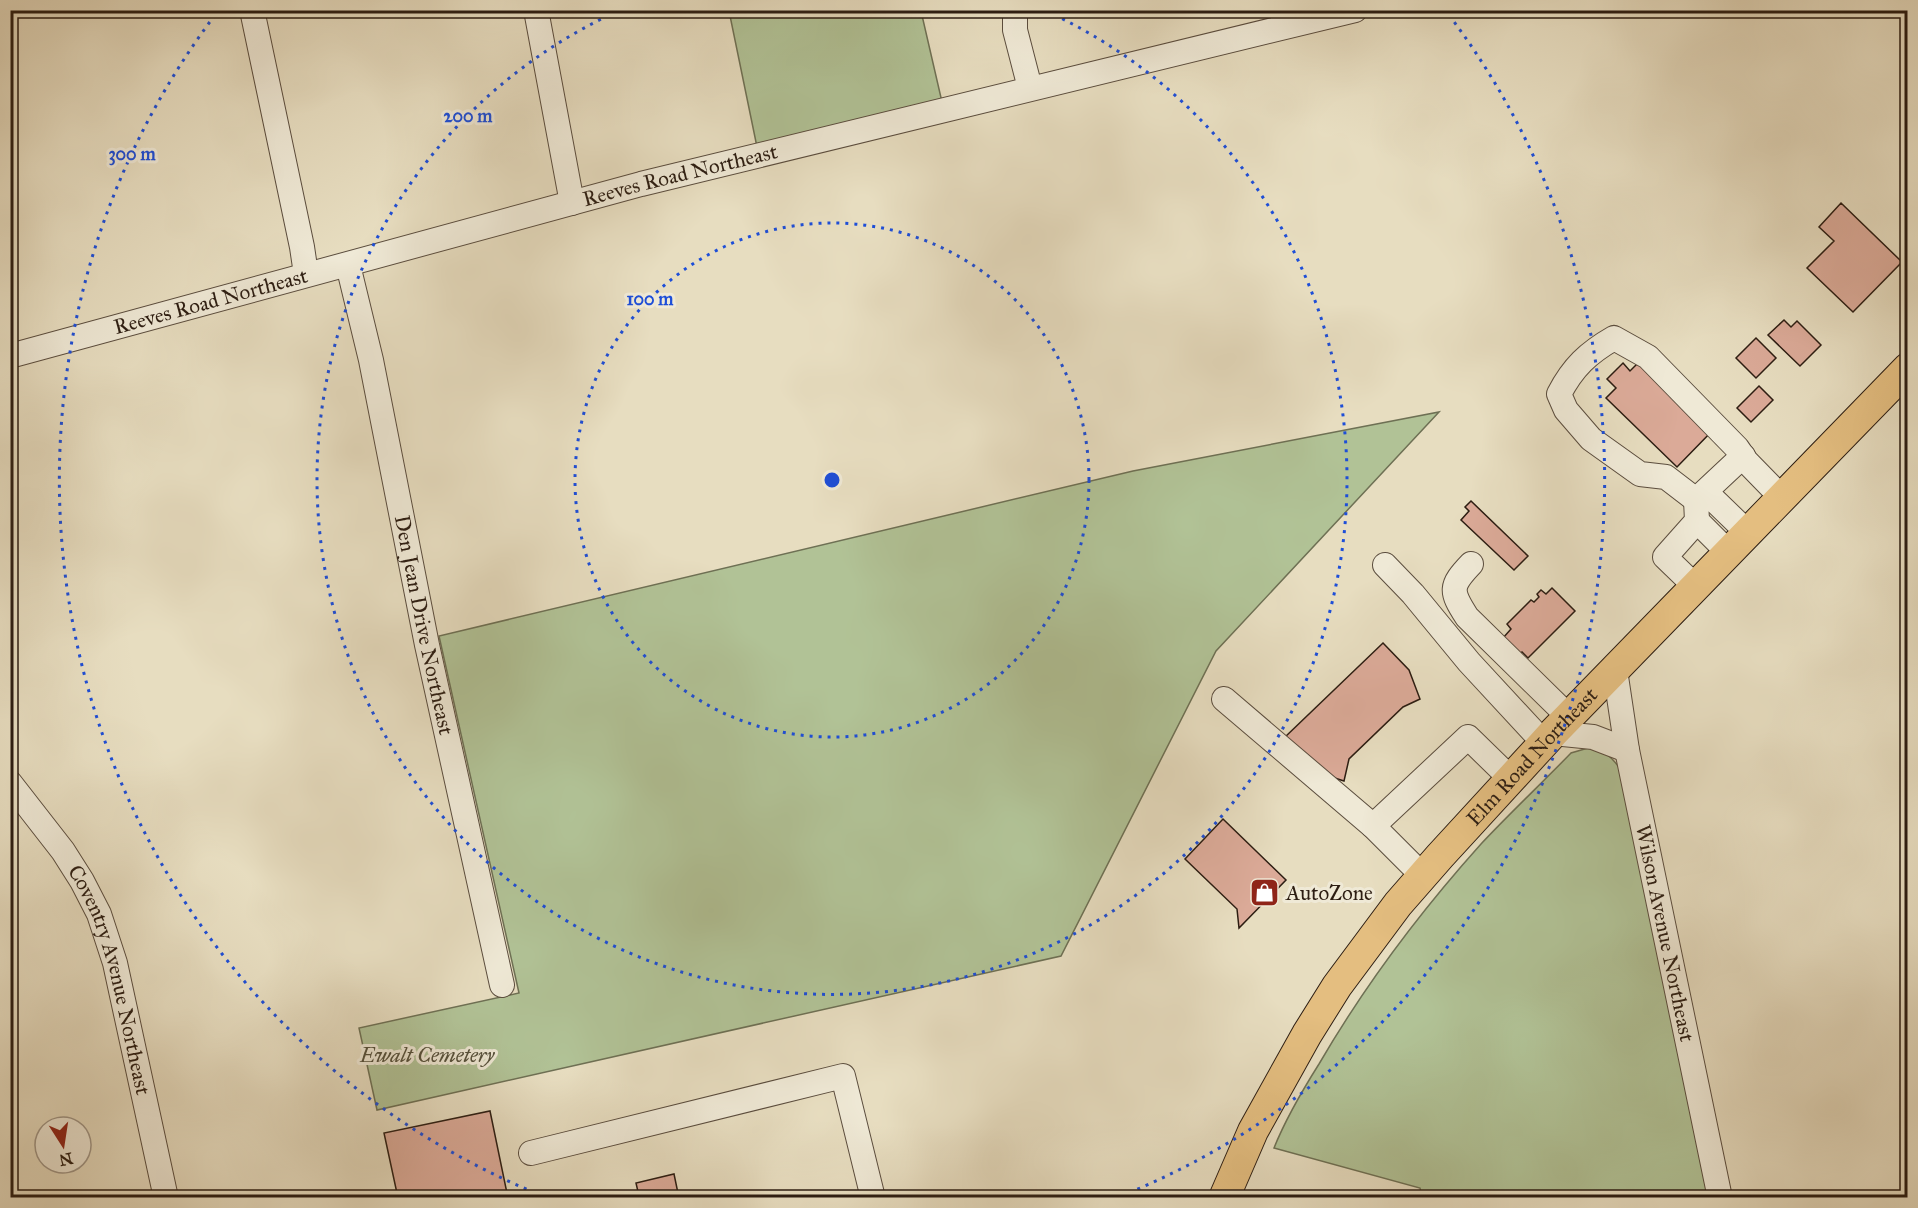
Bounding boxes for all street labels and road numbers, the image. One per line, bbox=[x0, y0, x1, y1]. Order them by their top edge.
street label: Reeves Road Northeast bbox=[580, 138, 781, 212]
street label: Reeves Road Northeast bbox=[111, 262, 311, 340]
street label: Den Jean Drive Northeast bbox=[389, 513, 460, 738]
street label: Elm Road Northeast bbox=[1461, 682, 1603, 831]
street label: Wilson Avenue Northeast bbox=[1630, 822, 1700, 1045]
street label: Coventry Avenue Northeast bbox=[62, 860, 156, 1098]

